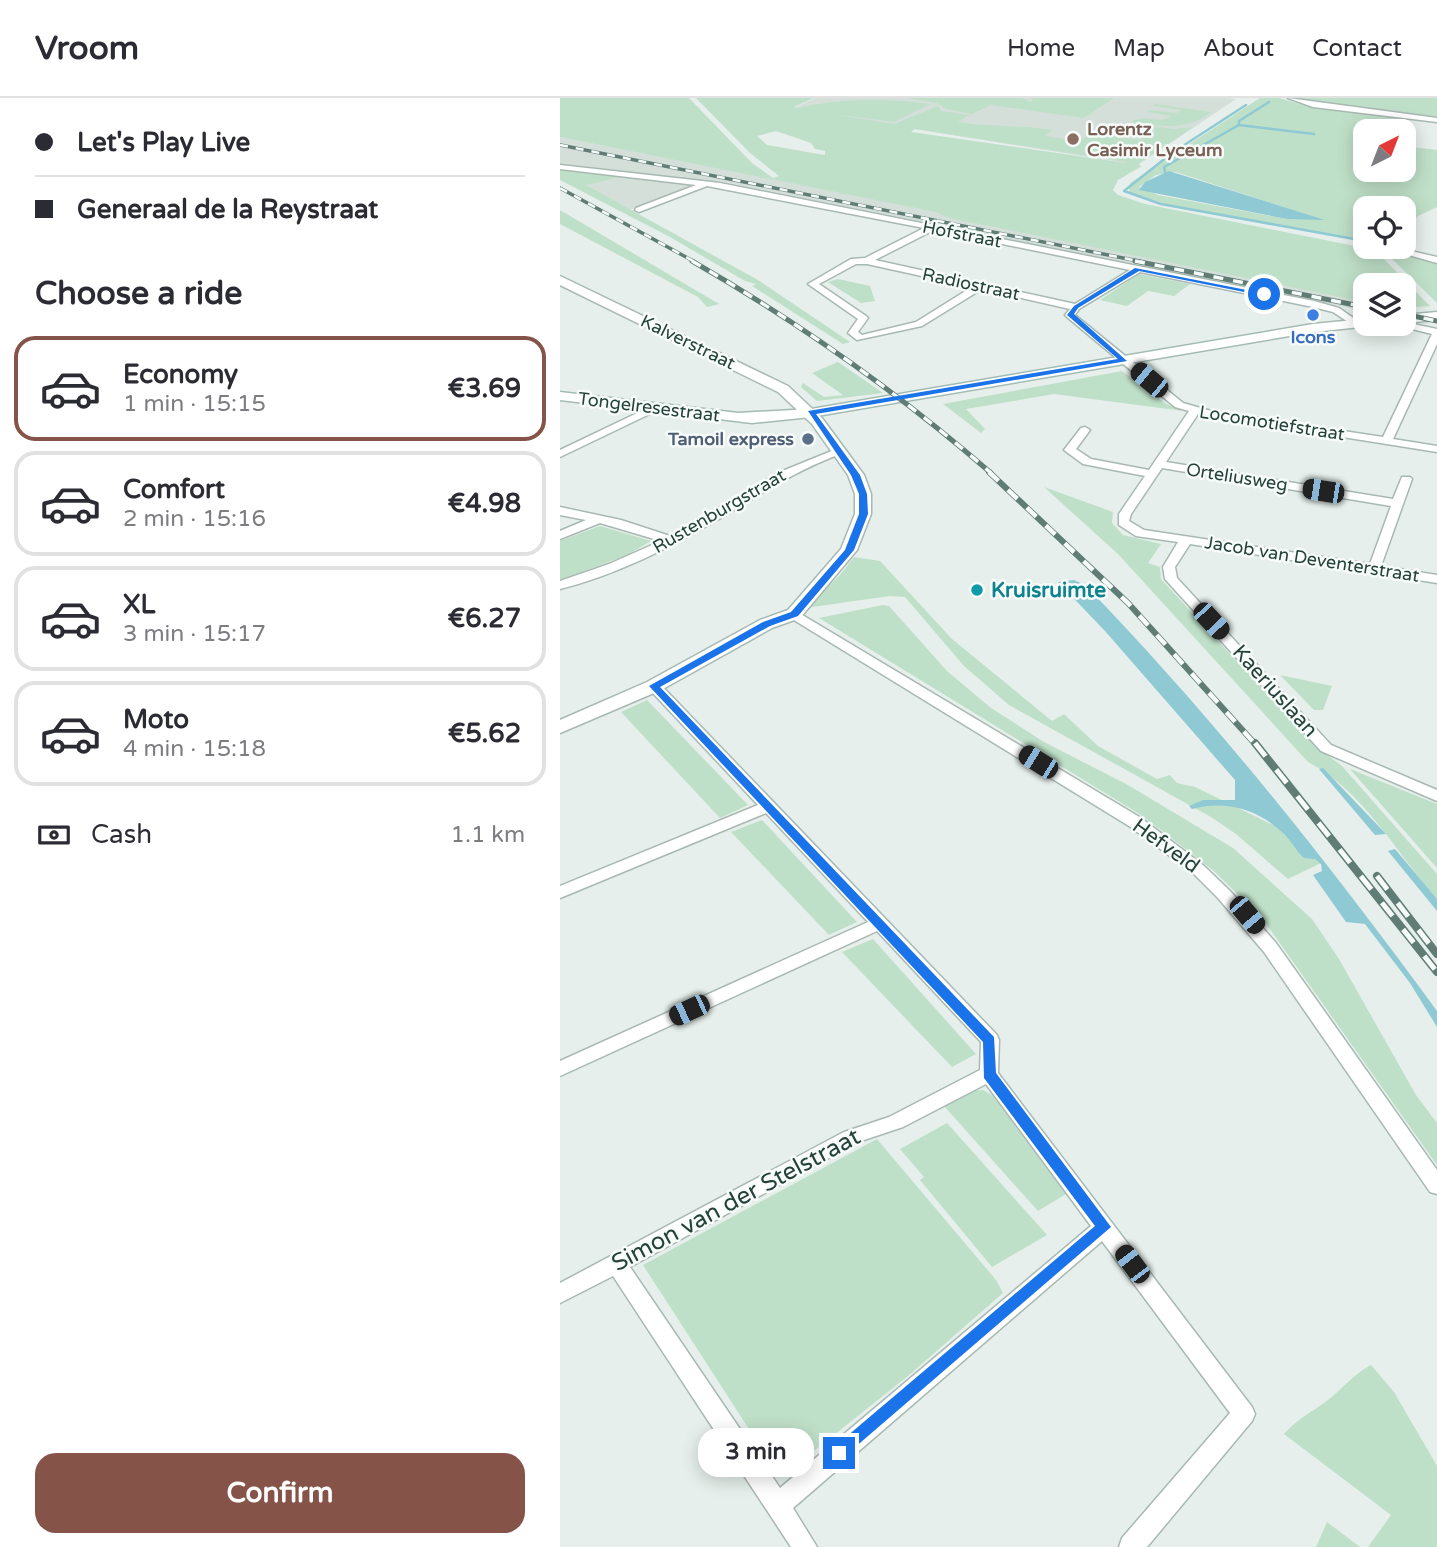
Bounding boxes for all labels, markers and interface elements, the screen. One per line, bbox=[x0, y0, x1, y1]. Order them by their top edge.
text: Vroom bbox=[35, 29, 139, 68]
text: Home bbox=[1007, 34, 1075, 63]
text: Map bbox=[1113, 34, 1165, 63]
text: About bbox=[1203, 34, 1274, 63]
text: Contact bbox=[1312, 34, 1402, 63]
place label: Lorentz Casimir Lyceum bbox=[1087, 118, 1222, 161]
north arrow bbox=[1353, 119, 1416, 182]
map controls bbox=[1353, 119, 1416, 336]
text: Let's Play Live bbox=[77, 127, 250, 158]
marker: Lorentz Casimir Lyceum bbox=[1065, 131, 1081, 147]
text: Generaal de la Reystraat bbox=[77, 194, 378, 225]
button: locate bbox=[1353, 196, 1416, 259]
street label: Hofstraat bbox=[920, 216, 1004, 252]
street label: Radiostraat bbox=[920, 263, 1022, 305]
button: layers bbox=[1353, 273, 1416, 336]
text: Choose a ride bbox=[35, 275, 242, 313]
route start bbox=[1248, 278, 1280, 310]
marker: Icons bbox=[1305, 307, 1321, 323]
street label: Kalverstraat bbox=[637, 310, 739, 374]
place label: Icons bbox=[1291, 326, 1336, 348]
icon: car bbox=[39, 357, 102, 420]
car bbox=[1127, 358, 1172, 402]
text: Economy bbox=[123, 359, 238, 390]
text: €3.69 bbox=[448, 373, 521, 404]
street label: Tongelresestraat bbox=[577, 387, 721, 427]
text: 1 min · 15:15 bbox=[123, 390, 266, 418]
street label: Locomotiefstraat bbox=[1198, 401, 1346, 445]
place label: Tamoil express bbox=[667, 428, 794, 450]
marker: Tamoil express bbox=[800, 431, 816, 447]
street label: Orteliusweg bbox=[1185, 458, 1289, 496]
street label: Rustenburgstraat bbox=[649, 464, 789, 558]
icon: car bbox=[39, 472, 102, 535]
text: Comfort bbox=[123, 474, 225, 505]
car bbox=[1301, 477, 1346, 505]
text: €4.98 bbox=[448, 488, 521, 519]
text: 2 min · 15:16 bbox=[123, 505, 266, 533]
street label: Jacob van Deventerstraat bbox=[1203, 531, 1421, 587]
place label: Kruisruimte bbox=[991, 578, 1106, 603]
marker: Kruisruimte bbox=[969, 582, 985, 598]
icon: car bbox=[39, 587, 102, 650]
text: XL bbox=[123, 589, 155, 620]
car bbox=[1189, 598, 1234, 644]
text: €6.27 bbox=[448, 603, 521, 634]
text: 3 min · 15:17 bbox=[123, 620, 266, 648]
street label: Kaeriuslaan bbox=[1227, 640, 1323, 742]
icon: car bbox=[39, 702, 102, 765]
text: Moto bbox=[123, 704, 189, 735]
text: €5.62 bbox=[448, 718, 521, 749]
text: 4 min · 15:18 bbox=[123, 735, 266, 763]
car bbox=[1015, 742, 1062, 782]
street label: Hefveld bbox=[1128, 813, 1204, 879]
icon: cash bbox=[35, 816, 73, 854]
text: Cash bbox=[91, 819, 152, 850]
text: 1.1 km bbox=[451, 821, 525, 849]
car bbox=[1226, 892, 1269, 938]
car bbox=[666, 992, 713, 1028]
street label: Simon van der Stelstraat bbox=[607, 1122, 865, 1278]
car bbox=[1111, 1241, 1154, 1287]
callout: 3 min bbox=[699, 1428, 814, 1478]
route end bbox=[823, 1437, 855, 1469]
text: 3 min bbox=[725, 1438, 787, 1466]
button: Confirm bbox=[35, 1453, 525, 1533]

